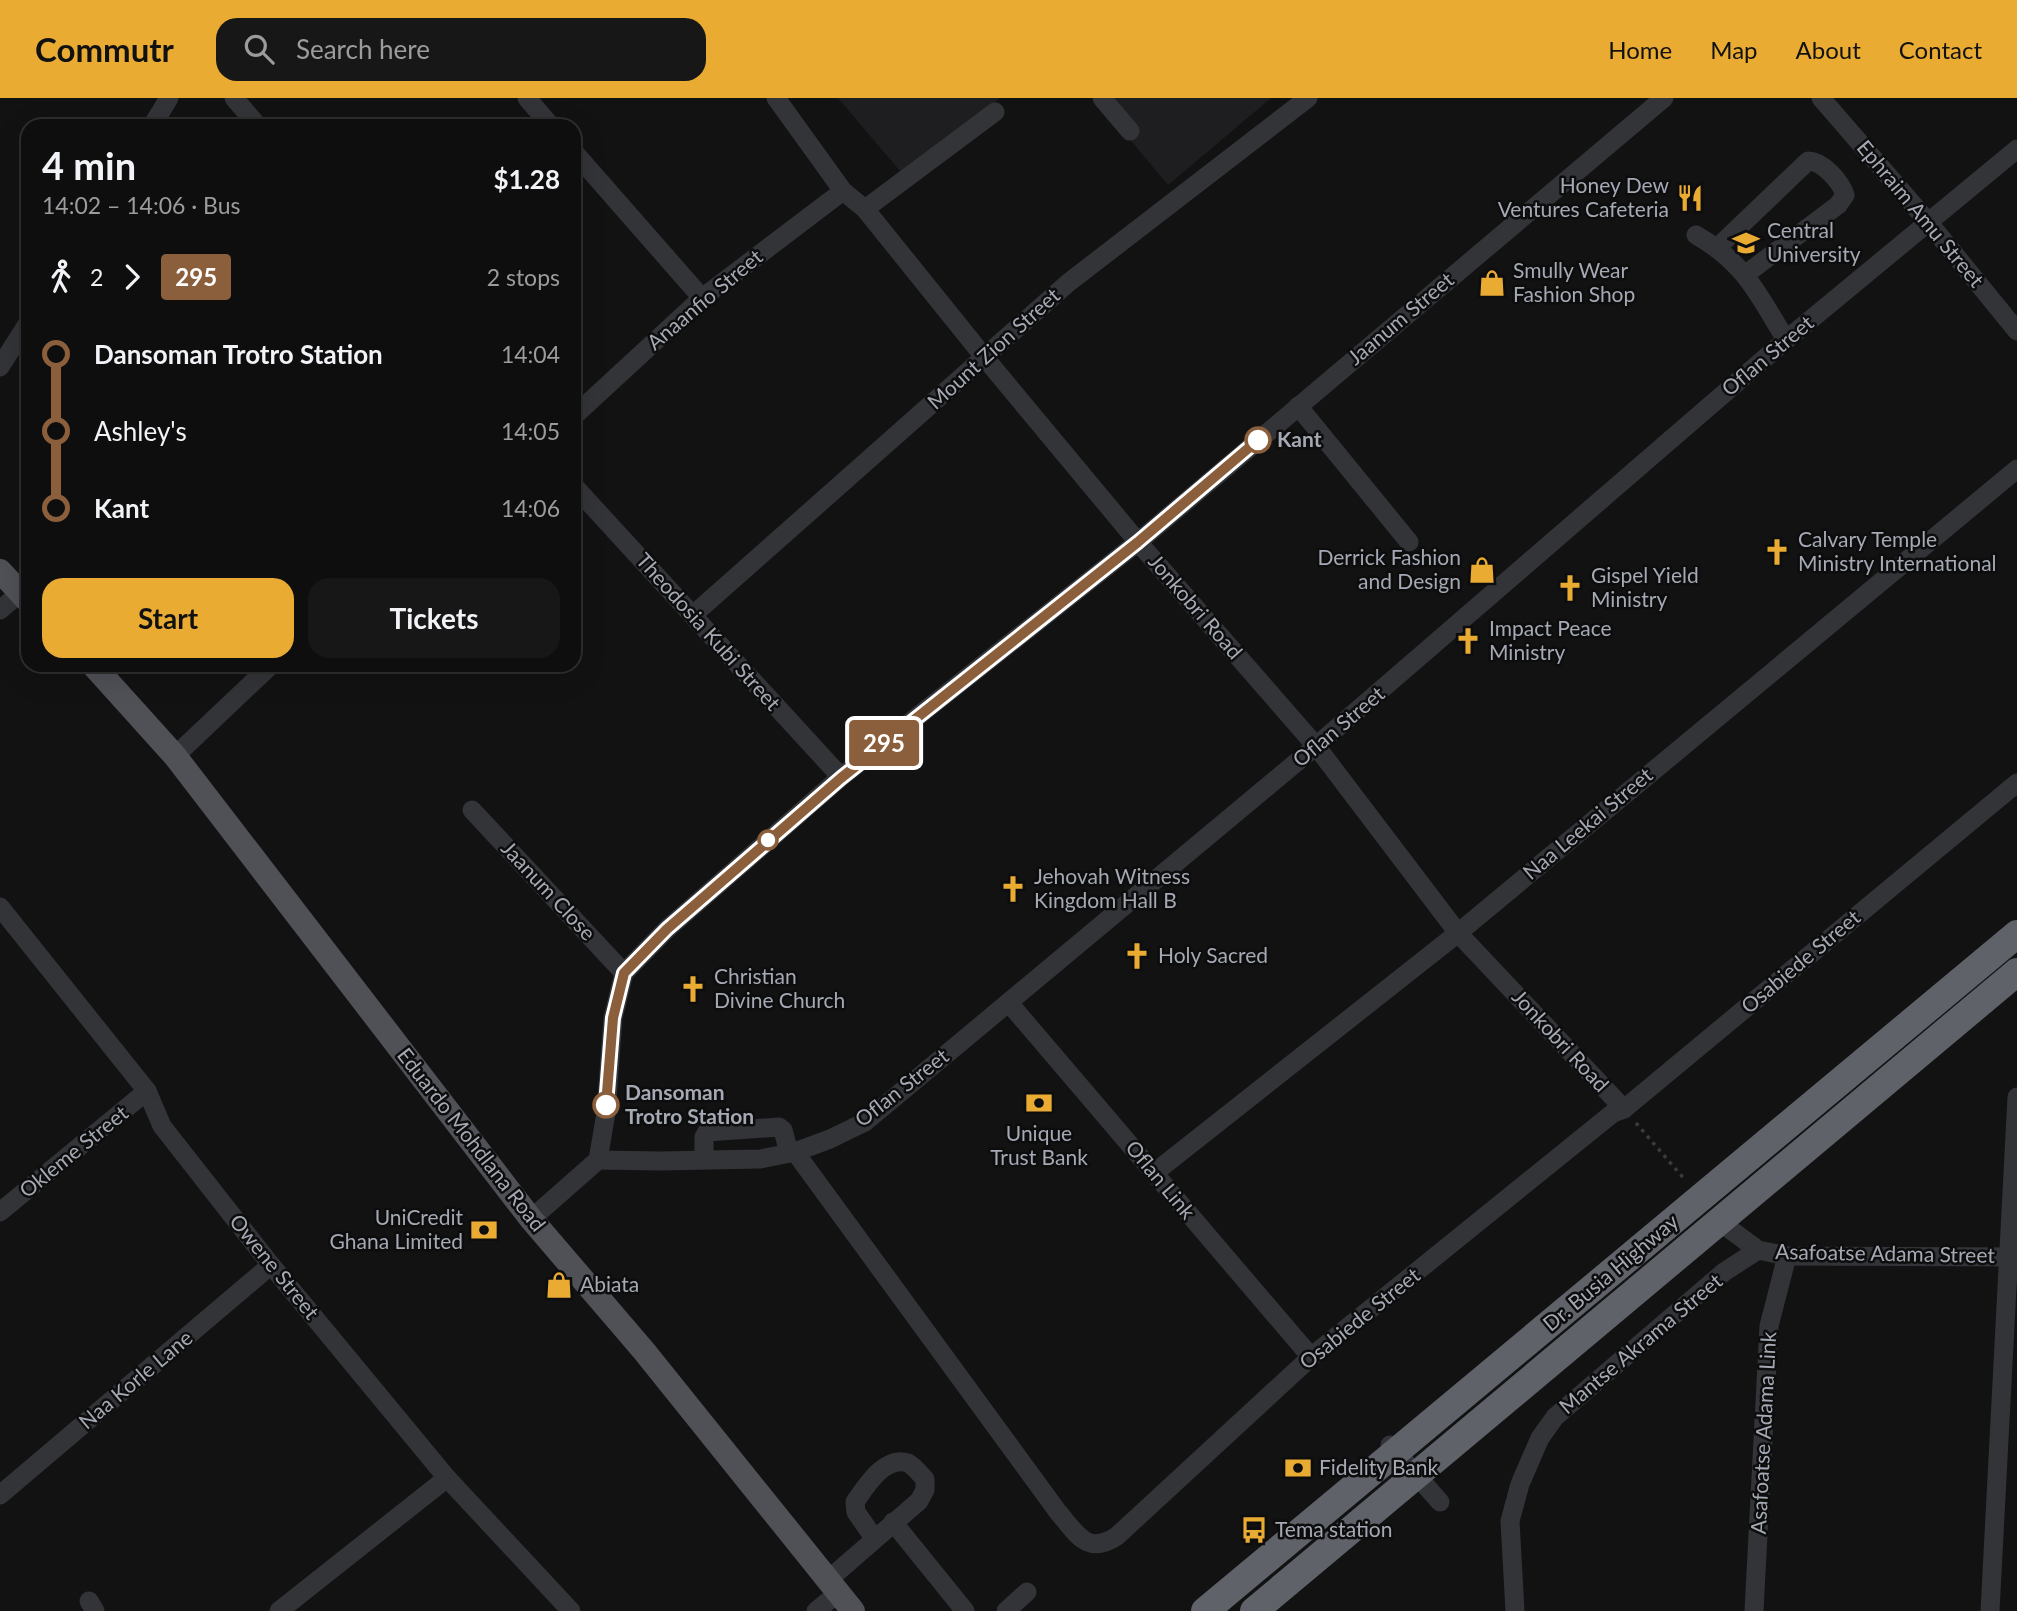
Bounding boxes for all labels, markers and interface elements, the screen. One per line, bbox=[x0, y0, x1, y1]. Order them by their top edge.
search box bbox=[216, 18, 706, 81]
text: Commutr bbox=[35, 29, 174, 69]
icon: search bbox=[240, 30, 278, 68]
text: Search here bbox=[296, 33, 430, 65]
text: Home bbox=[1608, 35, 1672, 64]
text: Map bbox=[1710, 35, 1758, 64]
text: About bbox=[1796, 35, 1861, 64]
text: Contact bbox=[1899, 35, 1982, 64]
street label: Ephraim Amu Street bbox=[1852, 135, 1990, 292]
text: 4 min bbox=[42, 142, 136, 188]
text: $1.28 bbox=[494, 163, 560, 195]
place label: Honey Dew Ventures Cafeteria bbox=[1498, 172, 1670, 221]
restaurant icon: Honey Dew Ventures Cafeteria bbox=[1675, 183, 1705, 213]
text: 14:02 – 14:06 · Bus bbox=[42, 191, 241, 219]
place label: Central University bbox=[1767, 217, 1861, 266]
school or university icon: Central University bbox=[1731, 228, 1761, 258]
street label: Anaanfio Street bbox=[641, 243, 767, 354]
place label: Smully Wear Fashion Shop bbox=[1513, 257, 1635, 306]
icon: walk bbox=[42, 258, 80, 296]
icon: forward bbox=[113, 258, 151, 296]
text: 295 bbox=[175, 262, 217, 291]
text: 2 bbox=[90, 263, 103, 291]
text: 2 stops bbox=[487, 263, 560, 291]
street label: Jaanum Street bbox=[1342, 266, 1458, 369]
shop icon: Smully Wear Fashion Shop bbox=[1477, 268, 1507, 298]
street label: Mount Zion Street bbox=[922, 282, 1065, 414]
street label: Oflan Street bbox=[1716, 309, 1818, 400]
text: Dansoman Trotro Station bbox=[94, 338, 383, 370]
text: 14:04 bbox=[501, 340, 560, 368]
text: Ashley's bbox=[94, 415, 187, 447]
text: 14:05 bbox=[501, 417, 560, 445]
place label: Kant bbox=[1277, 426, 1322, 451]
marker: Kant bbox=[1245, 427, 1271, 453]
text: Kant bbox=[94, 492, 149, 524]
text: 14:06 bbox=[501, 494, 560, 522]
place label: Calvary Temple Ministry International bbox=[1798, 526, 1997, 575]
church icon: Calvary Temple Ministry International bbox=[1762, 537, 1792, 567]
place label: Derrick Fashion and Design bbox=[1317, 544, 1461, 593]
street label: Theodosia Kubi Street bbox=[632, 547, 787, 715]
street label: Jonkobri Road bbox=[1144, 549, 1248, 663]
shop icon: Derrick Fashion and Design bbox=[1467, 555, 1497, 585]
place label: Gispel Yield Ministry bbox=[1591, 562, 1699, 611]
church icon: Gispel Yield Ministry bbox=[1555, 573, 1585, 603]
button: Start bbox=[42, 578, 294, 658]
button: Tickets bbox=[308, 578, 560, 658]
place label: Impact Peace Ministry bbox=[1489, 615, 1612, 664]
church icon: Impact Peace Ministry bbox=[1453, 626, 1483, 656]
street label: Oflan Street bbox=[1287, 680, 1389, 771]
line badge: 295 bbox=[844, 720, 924, 766]
text: 295 bbox=[863, 728, 905, 757]
street label: Naa Leekai Street bbox=[1517, 761, 1657, 884]
unlabelled marker bbox=[758, 830, 778, 850]
street label: Jaanum Close bbox=[497, 835, 601, 945]
place label: Jehovah Witness Kingdom Hall B bbox=[1034, 863, 1190, 912]
church icon: Jehovah Witness Kingdom Hall B bbox=[998, 874, 1028, 904]
street label: Osabiede Street bbox=[1735, 904, 1865, 1018]
church icon: Holy Sacred bbox=[1122, 941, 1152, 971]
place label: Holy Sacred bbox=[1158, 942, 1268, 967]
place label: Christian Divine Church bbox=[714, 963, 845, 1012]
church icon: Christian Divine Church bbox=[678, 974, 708, 1004]
street label: Jonkobri Road bbox=[1507, 984, 1615, 1096]
street label: Eduardo Mohdlana Road bbox=[393, 1042, 552, 1236]
street label: Oflan Street bbox=[849, 1042, 953, 1131]
place label: Dansoman Trotro Station bbox=[625, 1079, 754, 1128]
bank icon: Unique Trust Bank bbox=[1024, 1088, 1054, 1118]
marker: Dansoman Trotro Station bbox=[593, 1092, 619, 1118]
street label: Okleme Street bbox=[14, 1099, 133, 1202]
place label: Unique Trust Bank bbox=[990, 1120, 1088, 1169]
street label: Oflan Link bbox=[1121, 1135, 1201, 1224]
place label: UniCredit Ghana Limited bbox=[330, 1204, 463, 1253]
street label: Dr. Busia Highway bbox=[1537, 1208, 1683, 1336]
street label: Owene Street bbox=[225, 1209, 325, 1324]
bank icon: UniCredit Ghana Limited bbox=[469, 1215, 499, 1245]
street label: Asafoatse Adama Street bbox=[1775, 1238, 1996, 1267]
street label: Osabiede Street bbox=[1294, 1261, 1425, 1374]
street label: Mantse Akrama Street bbox=[1554, 1267, 1727, 1418]
shop icon: Abiata bbox=[544, 1270, 574, 1300]
place label: Abiata bbox=[580, 1271, 639, 1296]
street label: Naa Korle Lane bbox=[73, 1324, 197, 1433]
street label: Asafoatse Adama Link bbox=[1745, 1331, 1780, 1535]
bank icon: Fidelity Bank bbox=[1283, 1453, 1313, 1483]
place label: Fidelity Bank bbox=[1319, 1454, 1438, 1479]
bus stop icon: Tema station bbox=[1239, 1515, 1269, 1545]
place label: Tema station bbox=[1275, 1516, 1393, 1541]

